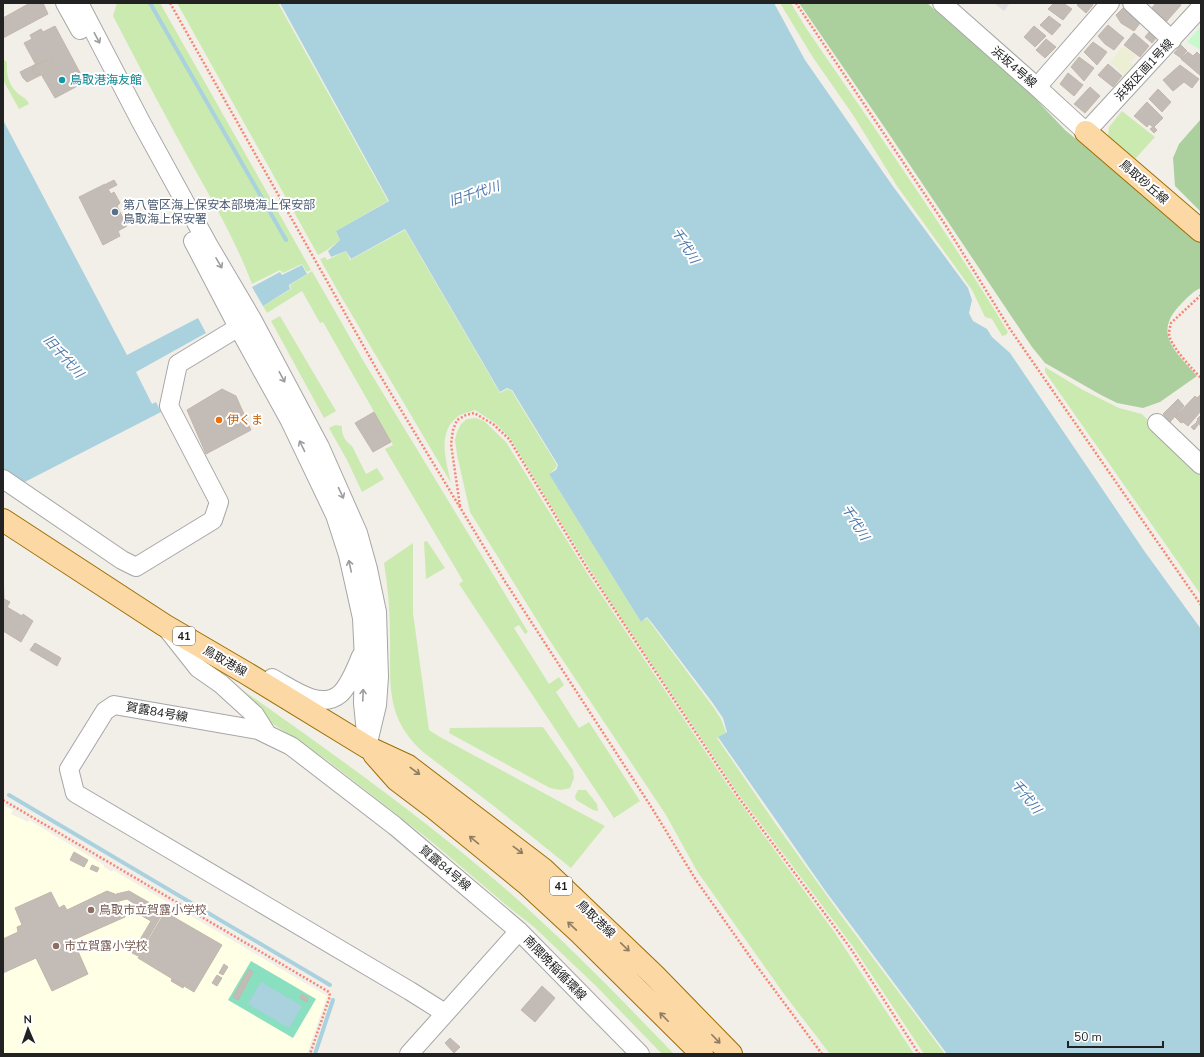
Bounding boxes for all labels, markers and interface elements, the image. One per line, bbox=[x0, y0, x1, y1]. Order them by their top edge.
one-way arrow bbox=[94, 31, 102, 43]
street label: 浜坂区画1号線 bbox=[1111, 36, 1177, 104]
street label: 浜坂4号線 bbox=[988, 43, 1040, 91]
place label: 鳥取港海友館 bbox=[70, 72, 142, 88]
marker: 鳥取港海友館 bbox=[57, 75, 67, 85]
street label: 鳥取砂丘線 bbox=[1116, 156, 1172, 208]
water label: 旧千代川 bbox=[447, 177, 504, 211]
place label: 第八管区海上保安本部境海上保安部 鳥取海上保安署 bbox=[123, 197, 315, 227]
marker: 第八管区海上保安本部境海上保安部 鳥取海上保安署 bbox=[110, 207, 120, 217]
water label: 千代川 bbox=[667, 224, 704, 269]
one-way arrow bbox=[215, 257, 223, 269]
water label: 旧千代川 bbox=[39, 331, 89, 383]
one-way arrow bbox=[279, 370, 286, 382]
place label: 伊くま bbox=[227, 412, 263, 428]
marker: 伊くま bbox=[214, 415, 224, 425]
one-way arrow bbox=[298, 440, 305, 452]
one-way arrow bbox=[338, 486, 345, 498]
water label: 千代川 bbox=[837, 501, 874, 546]
one-way arrow bbox=[346, 560, 354, 573]
road number: 41 bbox=[173, 627, 195, 645]
street label: 鳥取港線 bbox=[200, 642, 250, 680]
one-way arrow bbox=[359, 689, 367, 702]
street label: 賀露84号線 bbox=[125, 699, 189, 725]
one-way arrow bbox=[409, 767, 420, 775]
water label: 千代川 bbox=[1007, 776, 1047, 819]
one-way arrow bbox=[468, 836, 479, 845]
street label: 賀露84号線 bbox=[416, 842, 474, 894]
one-way arrow bbox=[512, 846, 523, 854]
road number: 41 bbox=[550, 877, 572, 895]
street label: 鳥取港線 bbox=[573, 897, 619, 941]
place label: 鳥取市立賀露小学校 bbox=[99, 902, 207, 918]
marker: 鳥取市立賀露小学校 bbox=[86, 905, 96, 915]
one-way arrow bbox=[567, 921, 577, 930]
street label: 南隈晩稲循環線 bbox=[520, 932, 590, 1004]
place label: 市立賀露小学校 bbox=[64, 938, 148, 954]
marker: 市立賀露小学校 bbox=[51, 941, 61, 951]
one-way arrow bbox=[620, 942, 630, 951]
north arrow bbox=[8, 1009, 48, 1049]
text: N bbox=[23, 1012, 32, 1027]
one-way arrow bbox=[659, 1012, 669, 1021]
scale bar bbox=[1068, 1023, 1163, 1049]
text: 50 m bbox=[1074, 1029, 1102, 1045]
one-way arrow bbox=[711, 1034, 721, 1044]

